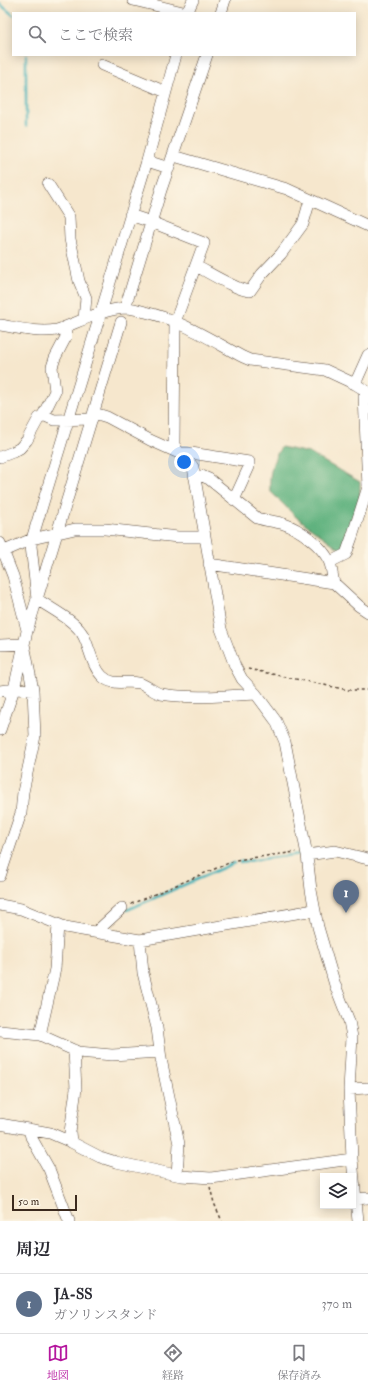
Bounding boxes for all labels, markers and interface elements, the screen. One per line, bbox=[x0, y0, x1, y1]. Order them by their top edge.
search box bbox=[12, 12, 356, 56]
icon: search bbox=[26, 23, 48, 45]
text: ここで検索 bbox=[58, 26, 133, 45]
your location bbox=[174, 452, 194, 472]
pin: 1 bbox=[333, 880, 359, 913]
map controls bbox=[320, 1173, 356, 1209]
button: layers bbox=[320, 1173, 356, 1209]
scale bar bbox=[12, 1193, 77, 1212]
text: 50 m bbox=[18, 1195, 39, 1208]
text: 周辺 bbox=[16, 1239, 50, 1260]
text: JA-SS bbox=[54, 1285, 93, 1304]
text: 1 bbox=[27, 1296, 31, 1312]
text: 370 m bbox=[322, 1296, 352, 1312]
text: ガソリンスタンド bbox=[54, 1307, 158, 1323]
tab: 地図 bbox=[47, 1342, 69, 1382]
tab: 経路 bbox=[162, 1342, 184, 1382]
tab: 保存済み bbox=[277, 1342, 321, 1382]

